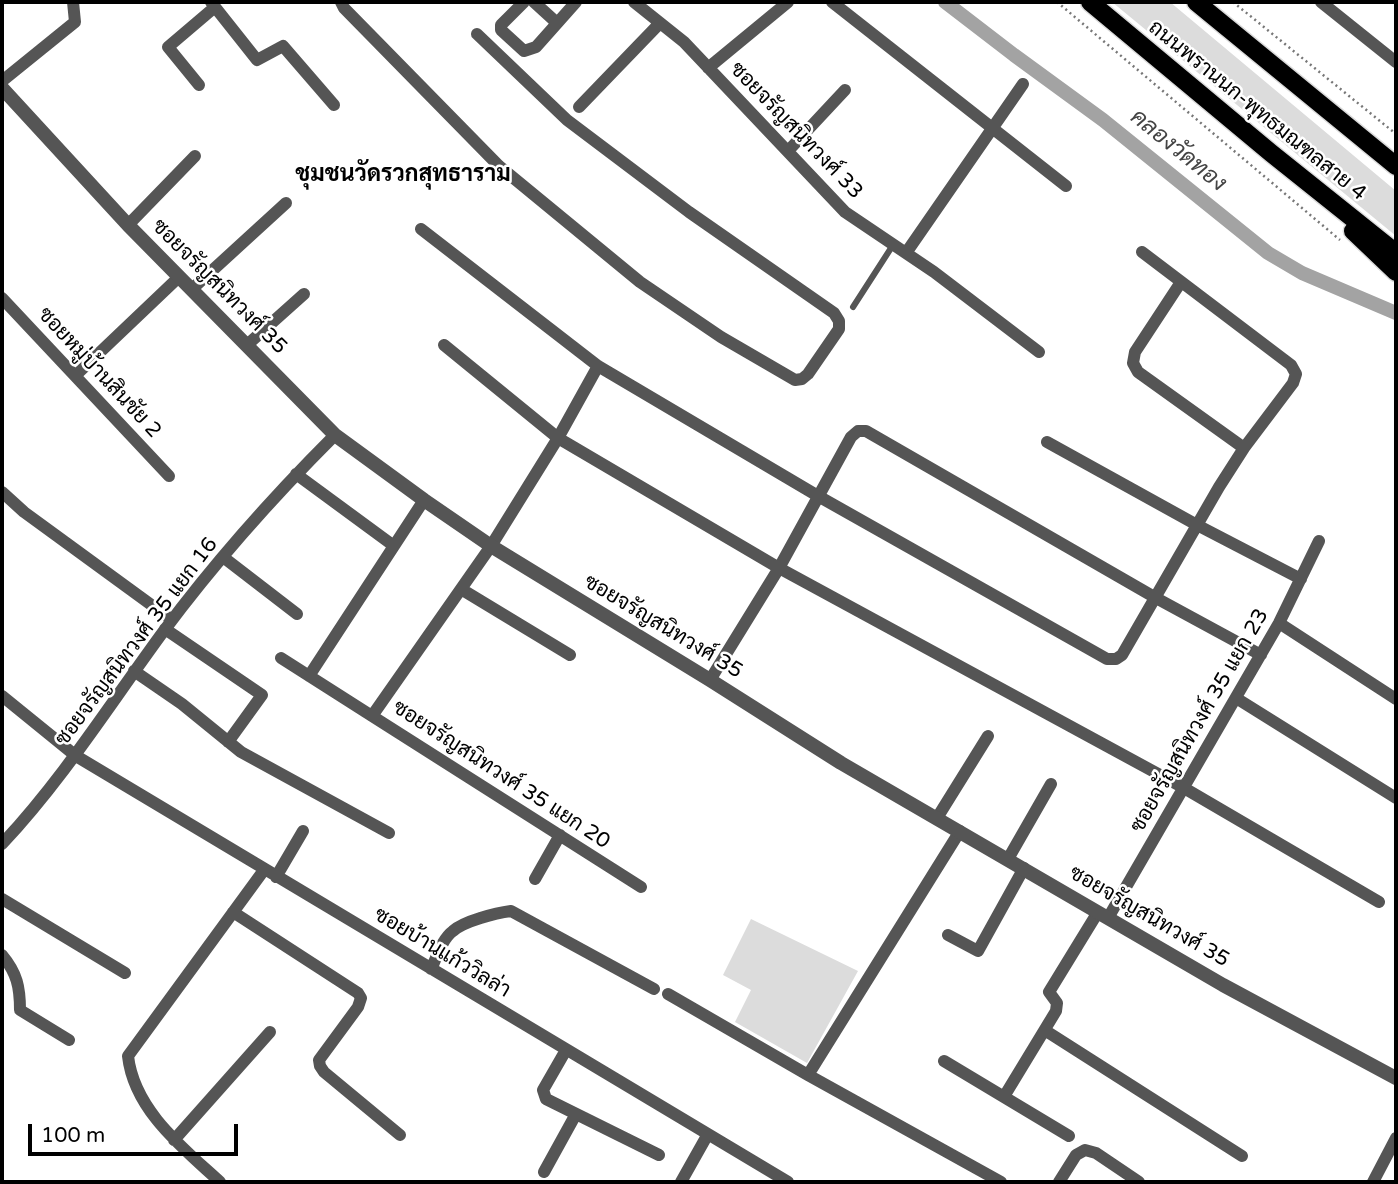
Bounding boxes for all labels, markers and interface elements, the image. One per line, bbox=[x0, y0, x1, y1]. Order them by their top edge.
street label: ถนนพรานนก-พุทธมณฑลสาย 4 bbox=[1143, 15, 1371, 207]
street label: ซอยจรัญสนิทวงศ์ 33 bbox=[724, 57, 868, 205]
water label: คลองวัดทอง bbox=[1124, 104, 1232, 198]
district label: ชุมชนวัดรวกสุทธาราม bbox=[295, 161, 511, 189]
street label: ซอยจรัญสนิทวงศ์ 35 bbox=[146, 214, 292, 360]
street label: ซอยหมู่บ้านสินชัย 2 bbox=[32, 302, 166, 444]
street label: ซอยจรัญสนิทวงศ์ 35 แยก 16 bbox=[50, 533, 224, 751]
street label: ซอยจรัญสนิทวงศ์ 35 bbox=[579, 570, 747, 684]
street label: ซอยจรัญสนิทวงศ์ 35 แยก 23 bbox=[1126, 605, 1274, 837]
street label: ซอยจรัญสนิทวงศ์ 35 แยก 20 bbox=[388, 695, 614, 855]
street label: ซอยจรัญสนิทวงศ์ 35 bbox=[1064, 861, 1234, 973]
street label: ซอยบ้านแก้ววิลล่า bbox=[369, 902, 515, 1004]
scale bar bbox=[32, 1110, 242, 1154]
text: 100 m bbox=[41, 1123, 105, 1148]

